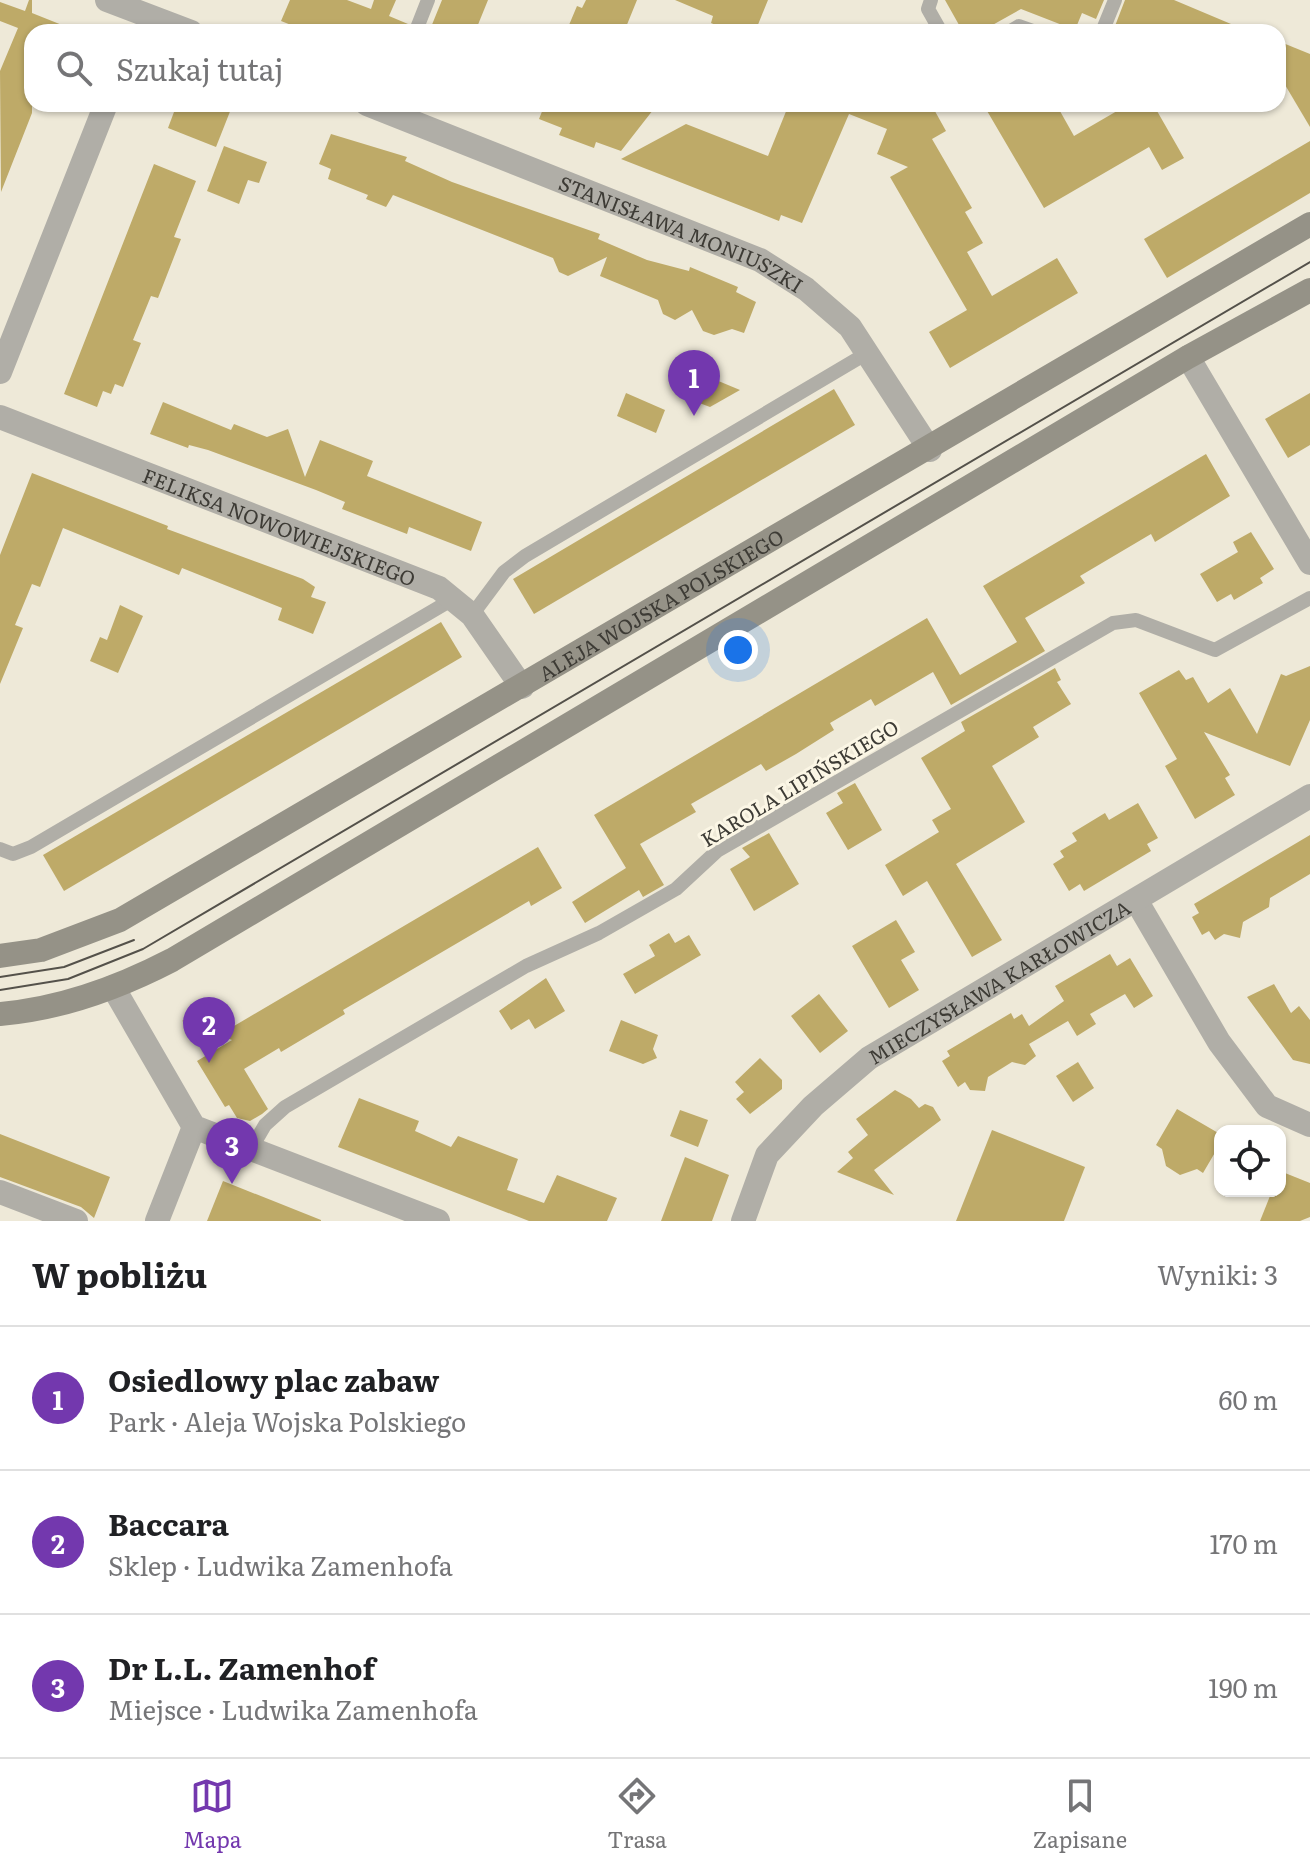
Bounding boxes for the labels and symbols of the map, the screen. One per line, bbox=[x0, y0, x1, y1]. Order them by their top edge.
street label: STANISŁAWA MONIUSZKI bbox=[555, 167, 810, 299]
pin: 1 bbox=[668, 350, 720, 416]
street label: FELIKSA NOWOWIEJSKIEGO bbox=[139, 459, 420, 593]
street label: ALEJA WOJSKA POLSKIEGO bbox=[532, 520, 789, 687]
your location bbox=[718, 630, 758, 670]
street label: KAROLA LIPIŃSKIEGO bbox=[694, 711, 904, 853]
street label: MIECZYSŁAWA KARŁOWICZA bbox=[862, 891, 1136, 1071]
pin: 2 bbox=[183, 997, 235, 1063]
pin: 3 bbox=[206, 1118, 258, 1184]

